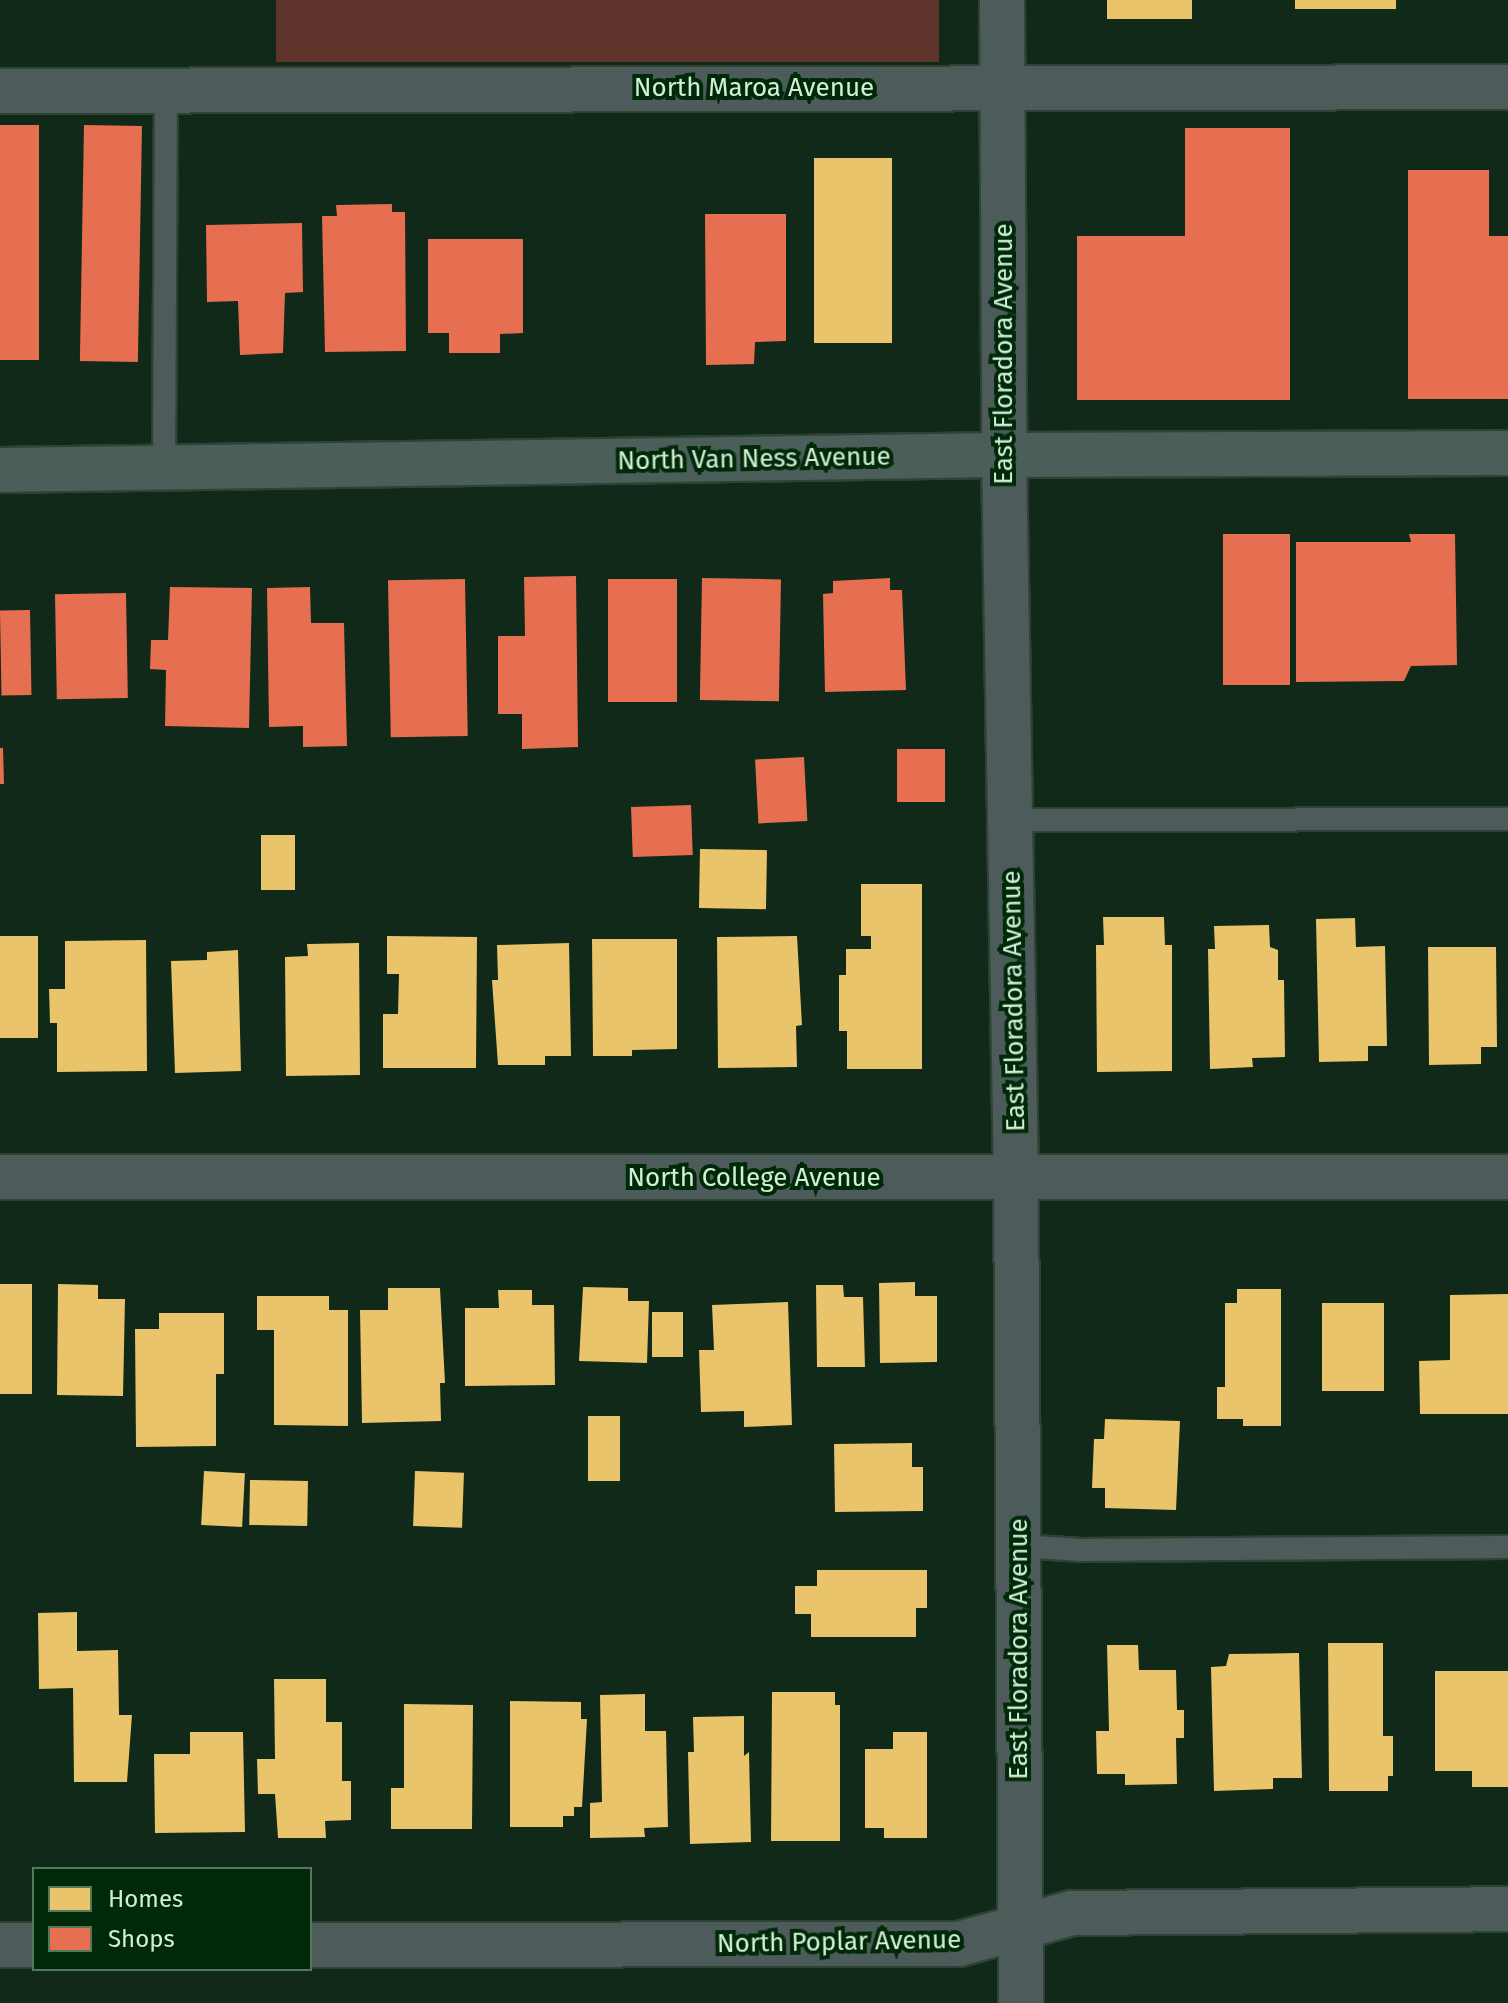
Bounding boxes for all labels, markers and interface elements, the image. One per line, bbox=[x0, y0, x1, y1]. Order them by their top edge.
street label: North Maroa Avenue bbox=[634, 72, 874, 104]
street label: East Floradora Avenue bbox=[988, 223, 1020, 485]
street label: North Van Ness Avenue bbox=[617, 441, 891, 477]
street label: East Floradora Avenue bbox=[996, 870, 1032, 1132]
street label: North College Avenue bbox=[627, 1162, 881, 1194]
street label: East Floradora Avenue bbox=[1003, 1518, 1035, 1780]
legend bbox=[32, 1867, 312, 1971]
text: Homes bbox=[108, 1885, 183, 1913]
street label: North Poplar Avenue bbox=[717, 1924, 961, 1960]
text: Shops bbox=[108, 1925, 175, 1953]

